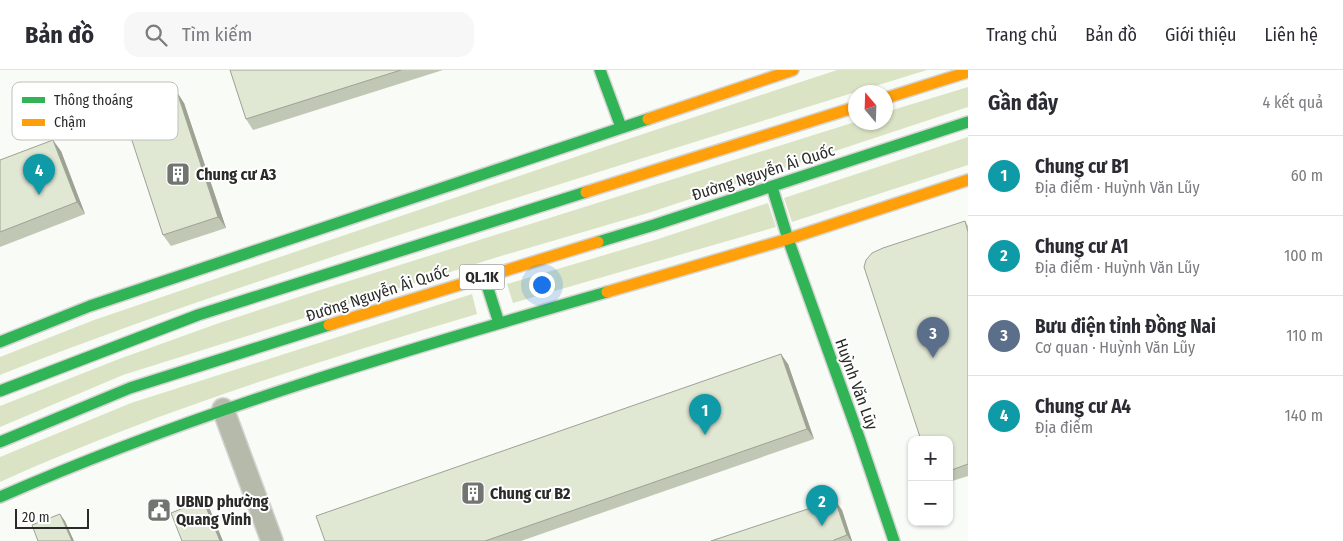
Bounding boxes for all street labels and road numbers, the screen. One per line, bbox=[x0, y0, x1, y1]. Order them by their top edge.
street label: Đường Nguyễn Ái Quốc bbox=[689, 139, 837, 205]
street label: Đường Nguyễn Ái Quốc bbox=[303, 260, 451, 326]
road number: QL.1K bbox=[460, 264, 504, 290]
street label: Huỳnh Văn Lũy bbox=[831, 336, 882, 433]

